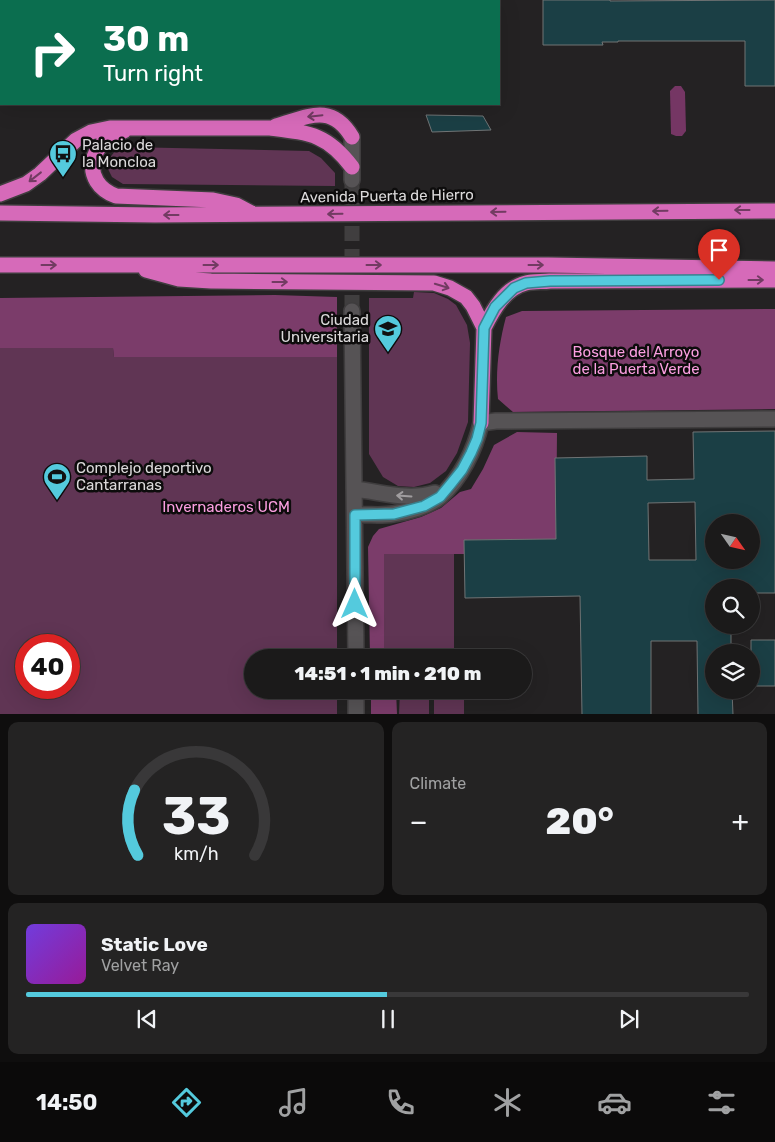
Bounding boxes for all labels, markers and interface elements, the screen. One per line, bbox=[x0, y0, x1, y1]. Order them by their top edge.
text: 30 m bbox=[103, 18, 189, 60]
icon: right bbox=[20, 20, 85, 85]
text: Turn right bbox=[103, 60, 203, 87]
one-way arrow bbox=[307, 111, 323, 121]
place label: Palacio de la Moncloa bbox=[82, 136, 156, 171]
bus stop icon: Palacio de la Moncloa bbox=[48, 139, 78, 178]
one-way arrow bbox=[29, 172, 42, 183]
street label: Avenida Puerta de Hierro bbox=[300, 185, 474, 207]
one-way arrow bbox=[653, 206, 669, 216]
one-way arrow bbox=[734, 206, 750, 215]
one-way arrow bbox=[490, 207, 506, 217]
one-way arrow bbox=[328, 209, 344, 219]
one-way arrow bbox=[163, 210, 180, 220]
pin bbox=[698, 229, 740, 280]
icon: arrive bbox=[705, 236, 733, 264]
one-way arrow bbox=[40, 260, 56, 270]
one-way arrow bbox=[202, 260, 219, 270]
one-way arrow bbox=[365, 260, 381, 270]
one-way arrow bbox=[528, 260, 544, 270]
one-way arrow bbox=[748, 275, 764, 285]
one-way arrow bbox=[272, 277, 288, 287]
one-way arrow bbox=[434, 281, 450, 291]
place label: Ciudad Universitaria bbox=[281, 311, 369, 346]
school or university icon: Ciudad Universitaria bbox=[373, 314, 403, 353]
park label: Bosque del Arroyo de la Puerta Verde bbox=[572, 343, 700, 378]
place label: Complejo deportivo Cantarranas bbox=[76, 459, 212, 494]
sports icon: Complejo deportivo Cantarranas bbox=[42, 462, 72, 501]
one-way arrow bbox=[396, 492, 412, 501]
park label: Invernaderos UCM bbox=[162, 498, 290, 516]
north arrow bbox=[705, 514, 760, 569]
map controls bbox=[705, 514, 760, 699]
position arrow bbox=[328, 577, 380, 629]
button: search bbox=[705, 579, 760, 634]
speed limit sign: 40 bbox=[15, 634, 80, 699]
button: layers bbox=[705, 644, 760, 699]
text: 14:51 · 1 min · 210 m bbox=[295, 662, 481, 685]
text: Climate bbox=[410, 774, 466, 793]
text: 33 bbox=[161, 785, 230, 847]
text: 20° bbox=[546, 798, 614, 844]
text: − bbox=[410, 805, 428, 838]
text: + bbox=[732, 805, 749, 838]
text: km/h bbox=[173, 843, 218, 864]
text: Static Love bbox=[101, 933, 208, 956]
text: Velvet Ray bbox=[101, 956, 179, 975]
icon: previous bbox=[133, 1005, 161, 1033]
icon: pause bbox=[374, 1005, 402, 1033]
icon: next bbox=[615, 1005, 643, 1033]
icon: directions bbox=[169, 1085, 204, 1120]
icon: music bbox=[276, 1085, 311, 1120]
icon: phone bbox=[383, 1085, 418, 1120]
icon: climate bbox=[490, 1085, 525, 1120]
icon: car bbox=[597, 1085, 632, 1120]
icon: filters bbox=[704, 1085, 739, 1120]
text: 14:50 bbox=[36, 1089, 98, 1116]

